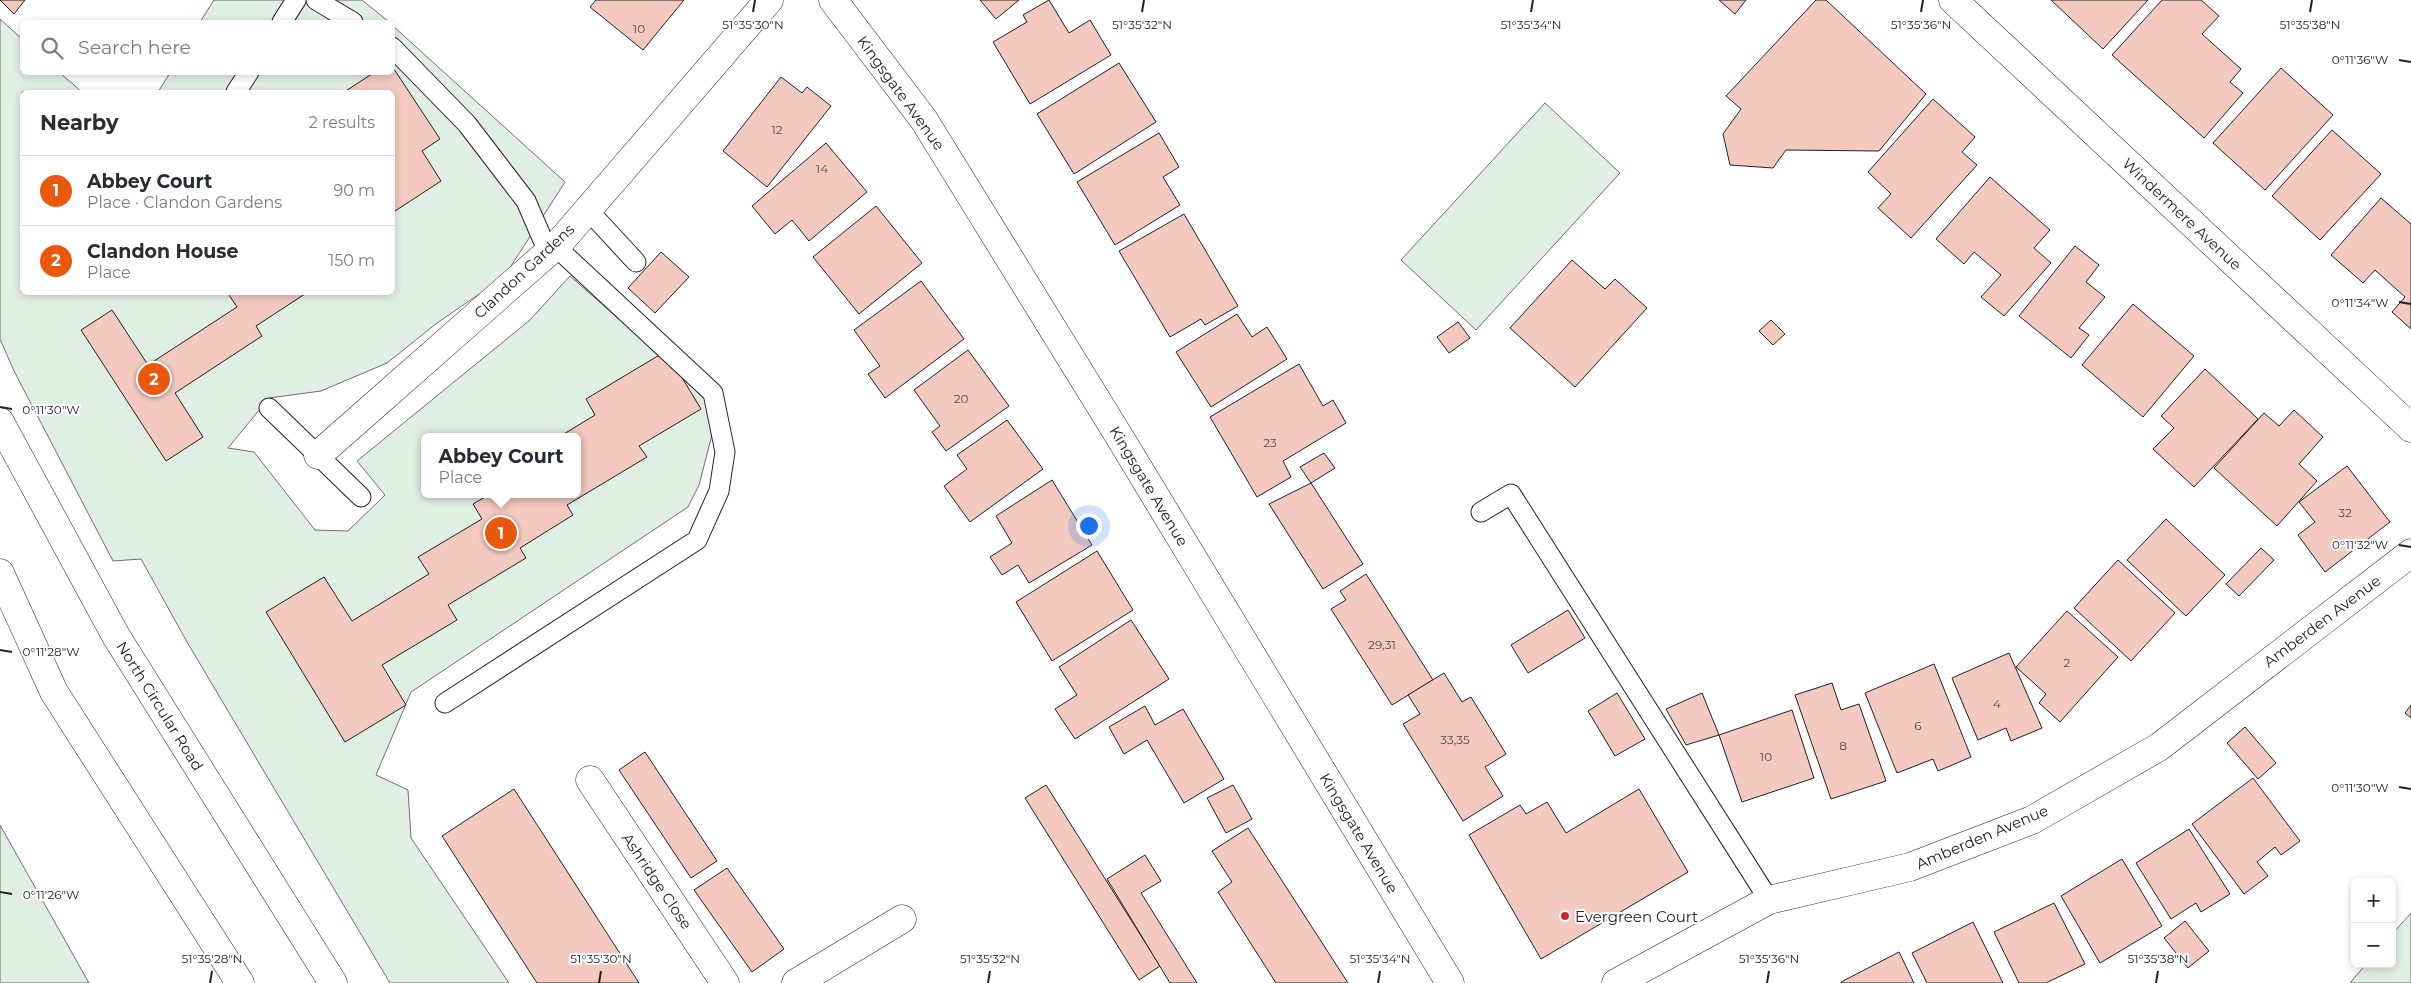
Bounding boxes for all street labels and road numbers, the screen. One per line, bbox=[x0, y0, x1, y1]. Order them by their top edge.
street label: Kingsgate Avenue bbox=[853, 32, 949, 154]
street label: Windermere Avenue bbox=[2118, 154, 2246, 274]
street label: Clandon Gardens bbox=[470, 220, 578, 322]
street label: Kingsgate Avenue bbox=[1106, 422, 1192, 550]
street label: Amberden Avenue bbox=[2260, 571, 2384, 671]
street label: North Circular Road bbox=[112, 638, 208, 774]
street label: Kingsgate Avenue bbox=[1316, 769, 1402, 897]
street label: Amberden Avenue bbox=[1913, 801, 2051, 873]
street label: Ashridge Close bbox=[618, 829, 696, 933]

